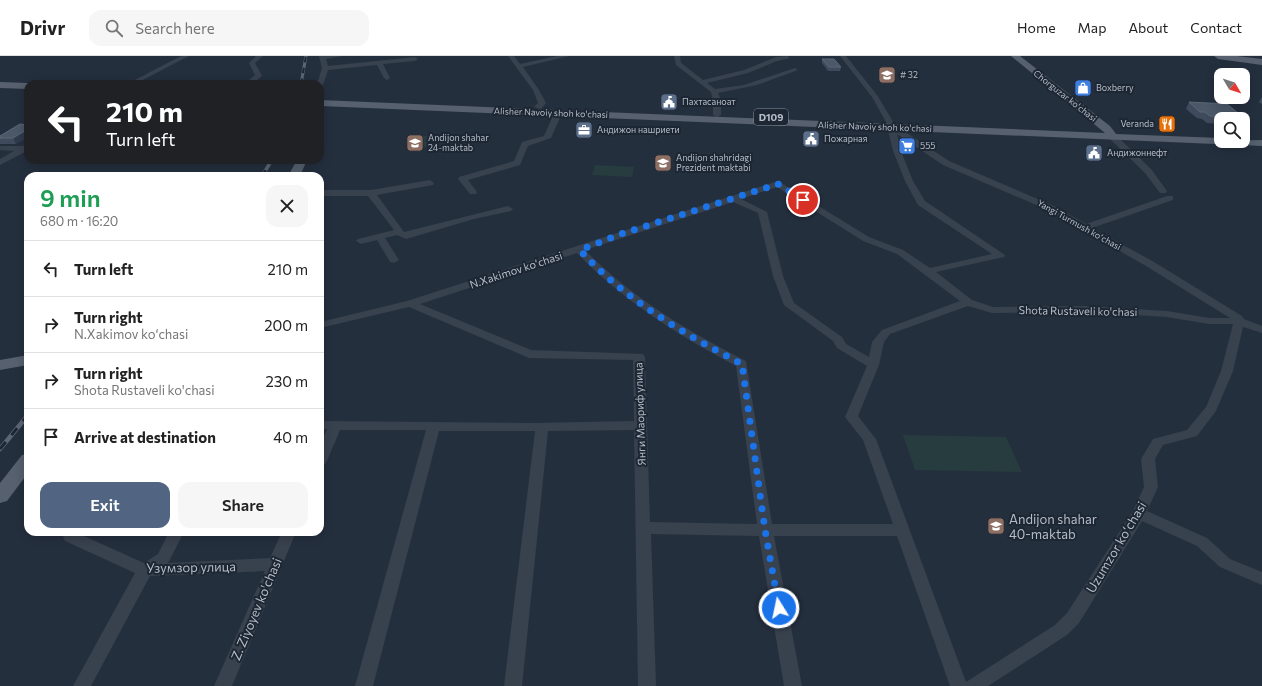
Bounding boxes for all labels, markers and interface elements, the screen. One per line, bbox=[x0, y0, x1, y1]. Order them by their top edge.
search box bbox=[89, 10, 369, 46]
text: Drivr bbox=[20, 16, 65, 39]
icon: search bbox=[103, 17, 125, 39]
text: Search here bbox=[135, 19, 215, 37]
text: Home bbox=[1017, 19, 1056, 36]
text: Map bbox=[1078, 19, 1106, 36]
text: About bbox=[1128, 19, 1168, 36]
text: Contact bbox=[1190, 19, 1242, 36]
school or university icon: # 32 bbox=[877, 65, 897, 85]
street label: Chorguzar ko'chasi bbox=[1031, 67, 1099, 124]
north arrow bbox=[1214, 68, 1250, 104]
map controls bbox=[1214, 68, 1250, 148]
place label: # 32 bbox=[900, 69, 918, 80]
shop icon: Boxberry bbox=[1073, 78, 1093, 98]
place label: Boxberry bbox=[1096, 82, 1134, 93]
public building icon: Пахтасаноат bbox=[659, 92, 679, 112]
text: 210 m bbox=[106, 94, 183, 128]
icon: left bbox=[40, 96, 92, 148]
place label: Пахтасаноат bbox=[682, 96, 736, 107]
street label: Alisher Navoiy shoh ko'chasi bbox=[494, 105, 608, 120]
road number: D109 bbox=[754, 109, 788, 125]
button: search bbox=[1214, 112, 1250, 148]
restaurant icon: Veranda bbox=[1157, 114, 1177, 134]
place label: Veranda bbox=[1120, 118, 1154, 129]
street label: Alisher Navoiy shoh ko'chasi bbox=[818, 119, 932, 134]
office icon: Андижон нашриети bbox=[574, 120, 594, 140]
place label: Андижон нашриети bbox=[597, 124, 680, 135]
text: Turn left bbox=[106, 128, 175, 150]
public building icon: Пожарная bbox=[801, 129, 821, 149]
place label: Andijon shahar 24-maktab bbox=[428, 132, 489, 153]
school or university icon: Andijon shahar 24-maktab bbox=[405, 133, 425, 153]
place label: Пожарная bbox=[824, 133, 868, 144]
supermarket icon: 555 bbox=[897, 136, 917, 156]
place label: 555 bbox=[920, 140, 936, 151]
public building icon: Андижоннефт bbox=[1084, 143, 1104, 163]
place label: Андижоннефт bbox=[1107, 147, 1168, 158]
place label: Andijon shahridagi Prezident maktabi bbox=[676, 152, 752, 173]
school or university icon: Andijon shahridagi Prezident maktabi bbox=[653, 153, 673, 173]
text: 9 min bbox=[40, 183, 101, 212]
pin bbox=[786, 183, 820, 217]
button: close bbox=[266, 185, 308, 227]
icon: arrive bbox=[792, 189, 814, 211]
street label: Yangi Turmush koʻchasi bbox=[1035, 197, 1123, 252]
text: 680 m · 16:20 bbox=[40, 213, 118, 229]
street label: N.Xakimov koʻchasi bbox=[468, 248, 564, 291]
icon: left bbox=[40, 258, 62, 280]
text: Turn left bbox=[74, 260, 133, 278]
text: 210 m bbox=[268, 260, 308, 278]
street label: Shota Rustaveli ko'chasi bbox=[1018, 303, 1138, 318]
text: Turn right bbox=[74, 308, 143, 326]
icon: right bbox=[40, 314, 62, 336]
text: 200 m bbox=[264, 316, 308, 334]
text: N.Xakimov koʻchasi bbox=[74, 326, 188, 342]
street label: Янги Маориф улица bbox=[631, 362, 648, 466]
text: Turn right bbox=[74, 364, 143, 382]
icon: right bbox=[40, 370, 62, 392]
text: 230 m bbox=[265, 372, 308, 390]
text: Shota Rustaveli ko'chasi bbox=[74, 382, 215, 398]
icon: arrive bbox=[40, 426, 62, 448]
text: Arrive at destination bbox=[74, 428, 216, 446]
text: 40 m bbox=[273, 428, 308, 446]
button: Exit bbox=[40, 482, 170, 528]
button: Share bbox=[178, 482, 308, 528]
street label: Uzumzor koʻchasi bbox=[1082, 498, 1150, 596]
place label: Andijon shahar 40-maktab bbox=[1009, 511, 1097, 542]
school or university icon: Andijon shahar 40-maktab bbox=[986, 516, 1006, 536]
street label: Z. Ziyoyev ko'chasi bbox=[227, 555, 285, 663]
street label: Узумзор улица bbox=[146, 558, 236, 576]
position arrow bbox=[758, 587, 800, 629]

